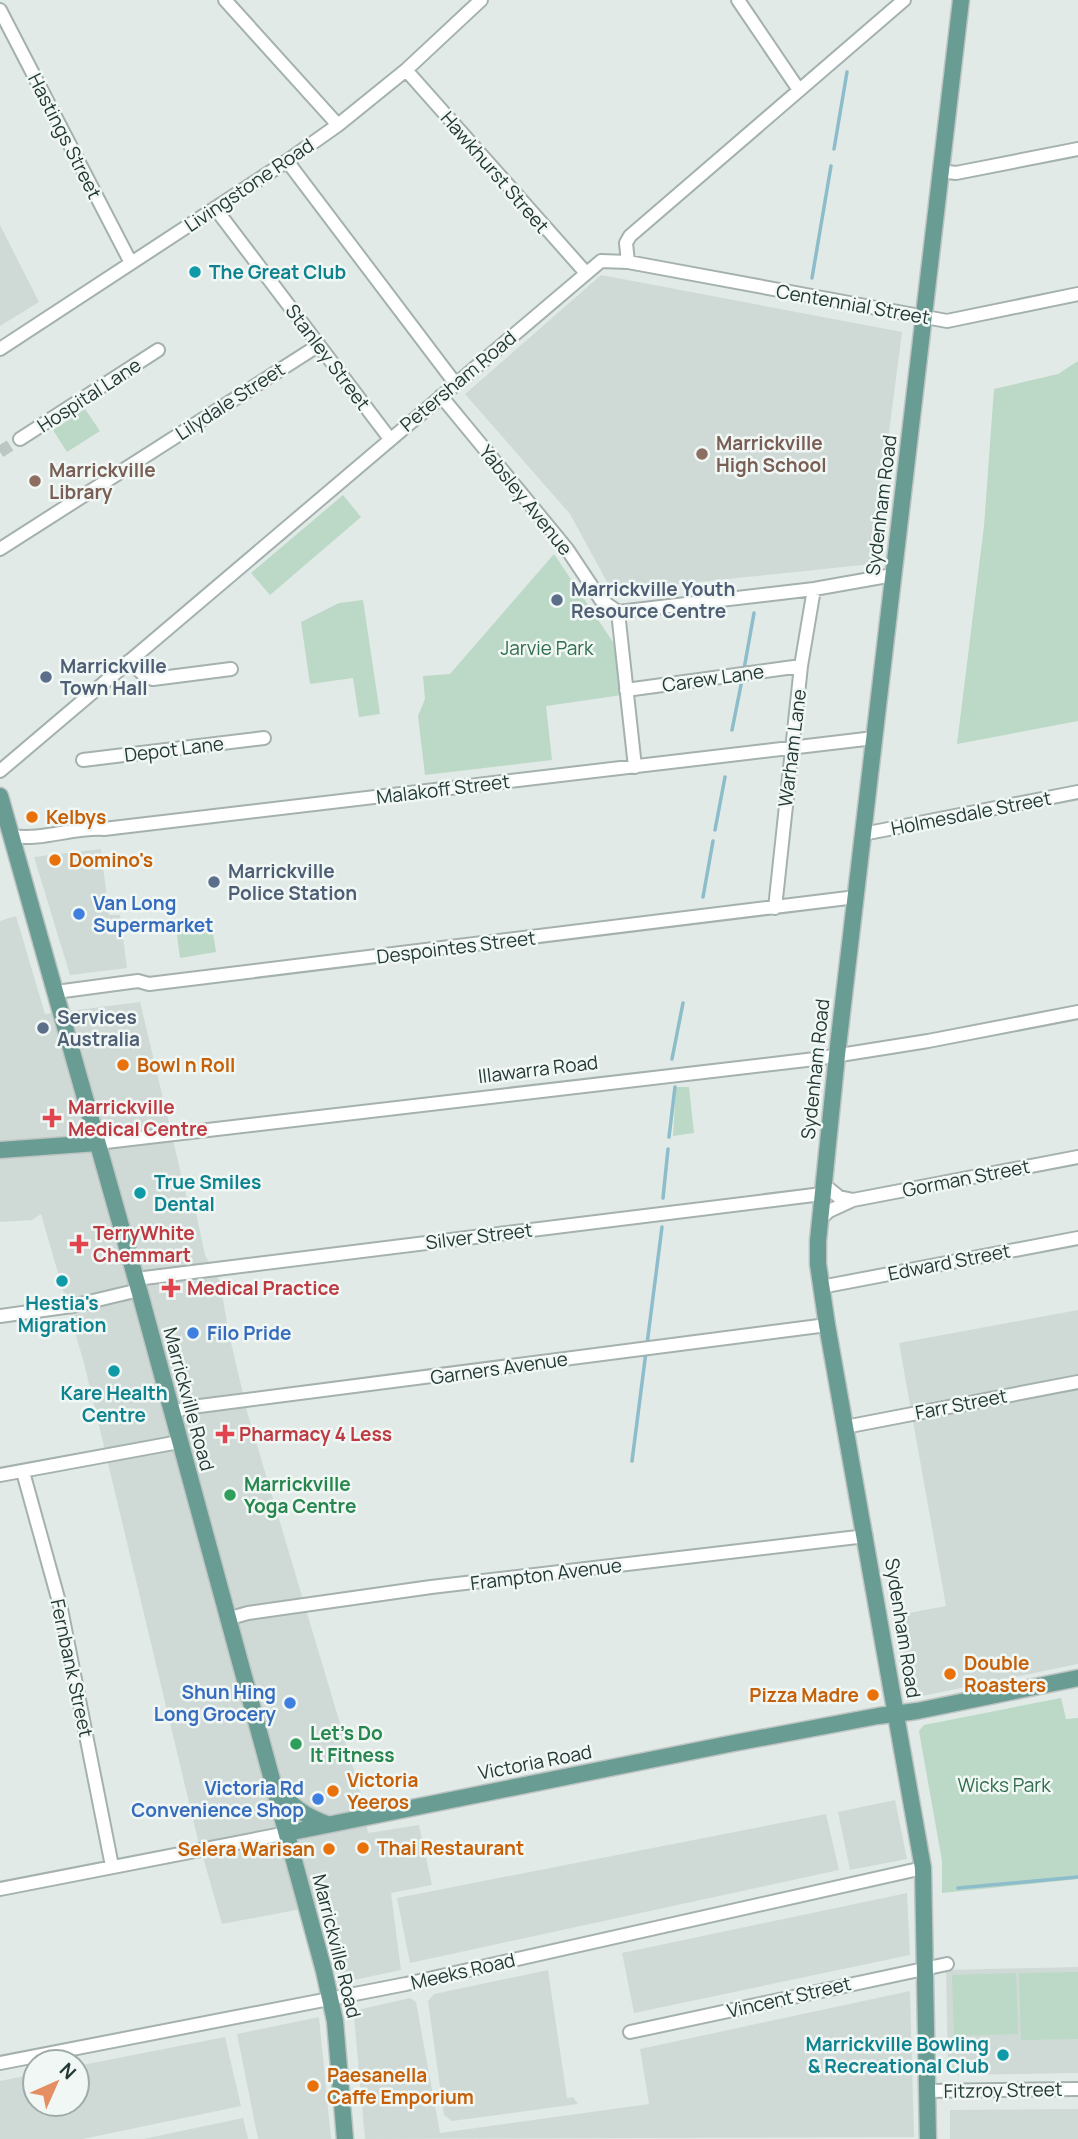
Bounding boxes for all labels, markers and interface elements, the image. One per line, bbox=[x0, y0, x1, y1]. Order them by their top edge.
street label: Hastings Street bbox=[22, 69, 108, 203]
street label: Hawkhurst Street bbox=[435, 106, 555, 238]
street label: Livingstone Road bbox=[179, 132, 319, 238]
place label: The Great Club bbox=[209, 259, 346, 285]
marker: The Great Club bbox=[187, 264, 203, 280]
street label: Centennial Street bbox=[774, 278, 932, 330]
street label: Stanley Street bbox=[280, 299, 376, 415]
street label: Petersham Road bbox=[394, 325, 522, 437]
street label: Hospital Lane bbox=[32, 352, 146, 438]
street label: Lilydale Street bbox=[170, 356, 290, 446]
place label: Marrickville High School bbox=[716, 430, 827, 478]
street label: Sydenham Road bbox=[859, 433, 903, 577]
street label: Yabsley Avenue bbox=[473, 439, 579, 561]
marker: Marrickville High School bbox=[694, 446, 710, 462]
place label: Marrickville Library bbox=[49, 457, 156, 505]
marker: Marrickville Library bbox=[27, 473, 43, 489]
place label: Marrickville Youth Resource Centre bbox=[571, 576, 735, 624]
marker: Marrickville Youth Resource Centre bbox=[549, 592, 565, 608]
park label: Jarvie Park bbox=[500, 635, 594, 661]
place label: Marrickville Town Hall bbox=[60, 653, 167, 701]
street label: Carew Lane bbox=[660, 658, 766, 698]
marker: Marrickville Town Hall bbox=[38, 669, 54, 685]
street label: Warham Lane bbox=[772, 688, 812, 808]
street label: Depot Lane bbox=[123, 730, 225, 768]
street label: Malakoff Street bbox=[375, 768, 511, 810]
street label: Holmesdale Street bbox=[889, 785, 1053, 841]
place label: Kelbys bbox=[46, 804, 106, 830]
marker: Kelbys bbox=[24, 809, 40, 825]
place label: Domino's bbox=[69, 847, 153, 873]
marker: Domino's bbox=[47, 852, 63, 868]
place label: Marrickville Police Station bbox=[228, 858, 357, 906]
marker: Marrickville Police Station bbox=[206, 874, 222, 890]
place label: Van Long Supermarket bbox=[93, 890, 213, 938]
marker: Van Long Supermarket bbox=[71, 906, 87, 922]
street label: Despointes Street bbox=[375, 924, 537, 970]
street label: Sydenham Road bbox=[795, 997, 835, 1141]
place label: Services Australia bbox=[57, 1004, 140, 1052]
marker: Services Australia bbox=[35, 1020, 51, 1036]
street label: Illawarra Road bbox=[476, 1049, 600, 1089]
place label: Bowl n Roll bbox=[137, 1052, 235, 1078]
marker: Bowl n Roll bbox=[115, 1057, 131, 1073]
place label: Marrickville Medical Centre bbox=[68, 1094, 208, 1142]
marker: Marrickville Medical Centre bbox=[42, 1108, 62, 1128]
street label: Gorman Street bbox=[900, 1153, 1032, 1203]
place label: True Smiles Dental bbox=[154, 1169, 261, 1217]
marker: True Smiles Dental bbox=[132, 1185, 148, 1201]
street label: Silver Street bbox=[424, 1217, 534, 1255]
place label: TerryWhite Chemmart bbox=[93, 1220, 195, 1268]
marker: TerryWhite Chemmart bbox=[71, 1236, 87, 1252]
street label: Edward Street bbox=[886, 1237, 1012, 1287]
marker: Hestia's Migration bbox=[54, 1273, 70, 1289]
place label: Medical Practice bbox=[187, 1275, 340, 1301]
marker: Medical Practice bbox=[161, 1278, 181, 1298]
place label: Hestia's Migration bbox=[18, 1290, 106, 1338]
place label: Filo Pride bbox=[207, 1320, 291, 1346]
street label: Marrickville Road bbox=[157, 1324, 221, 1474]
marker: Filo Pride bbox=[185, 1325, 201, 1341]
street label: Garners Avenue bbox=[429, 1345, 569, 1391]
marker: Kare Health Centre bbox=[106, 1363, 122, 1379]
place label: Kare Health Centre bbox=[60, 1380, 168, 1428]
street label: Farr Street bbox=[913, 1382, 1009, 1426]
place label: Pharmacy 4 Less bbox=[239, 1421, 392, 1447]
marker: Pharmacy 4 Less bbox=[217, 1426, 233, 1442]
place label: Marrickville Yoga Centre bbox=[244, 1471, 356, 1519]
marker: Marrickville Yoga Centre bbox=[222, 1487, 238, 1503]
street label: Frampton Avenue bbox=[469, 1552, 623, 1596]
street label: Sydenham Road bbox=[879, 1556, 927, 1700]
street label: Fernbank Street bbox=[45, 1597, 99, 1739]
place label: Double Roasters bbox=[964, 1650, 1046, 1698]
marker: Double Roasters bbox=[942, 1666, 958, 1682]
place label: Shun Hing Long Grocery bbox=[154, 1679, 276, 1727]
place label: Pizza Madre bbox=[749, 1682, 859, 1708]
marker: Pizza Madre bbox=[865, 1687, 881, 1703]
marker: Shun Hing Long Grocery bbox=[282, 1695, 298, 1711]
place label: Let's Do It Fitness bbox=[310, 1720, 395, 1768]
marker: Let's Do It Fitness bbox=[288, 1736, 304, 1752]
street label: Victoria Road bbox=[476, 1738, 594, 1786]
place label: Victoria Yeeros bbox=[347, 1767, 418, 1815]
park label: Wicks Park bbox=[957, 1772, 1051, 1798]
place label: Victoria Rd Convenience Shop bbox=[131, 1775, 304, 1823]
marker: Victoria Yeeros bbox=[325, 1783, 341, 1799]
marker: Victoria Rd Convenience Shop bbox=[310, 1791, 326, 1807]
place label: Thai Restaurant bbox=[377, 1835, 524, 1861]
place label: Selera Warisan bbox=[178, 1836, 315, 1862]
marker: Thai Restaurant bbox=[355, 1840, 371, 1856]
marker: Selera Warisan bbox=[321, 1841, 337, 1857]
street label: Marrickville Road bbox=[307, 1871, 367, 2021]
street label: Meeks Road bbox=[408, 1946, 518, 1996]
street label: Vincent Street bbox=[725, 1970, 853, 2024]
place label: Marrickville Bowling & Recreational Club bbox=[806, 2031, 989, 2079]
marker: Marrickville Bowling & Recreational Club bbox=[995, 2047, 1011, 2063]
north arrow bbox=[21, 2048, 91, 2118]
text: N bbox=[54, 2057, 82, 2085]
place label: Paesanella Caffe Emporium bbox=[327, 2062, 474, 2110]
street label: Fitzroy Street bbox=[943, 2076, 1063, 2104]
marker: Paesanella Caffe Emporium bbox=[305, 2078, 321, 2094]

